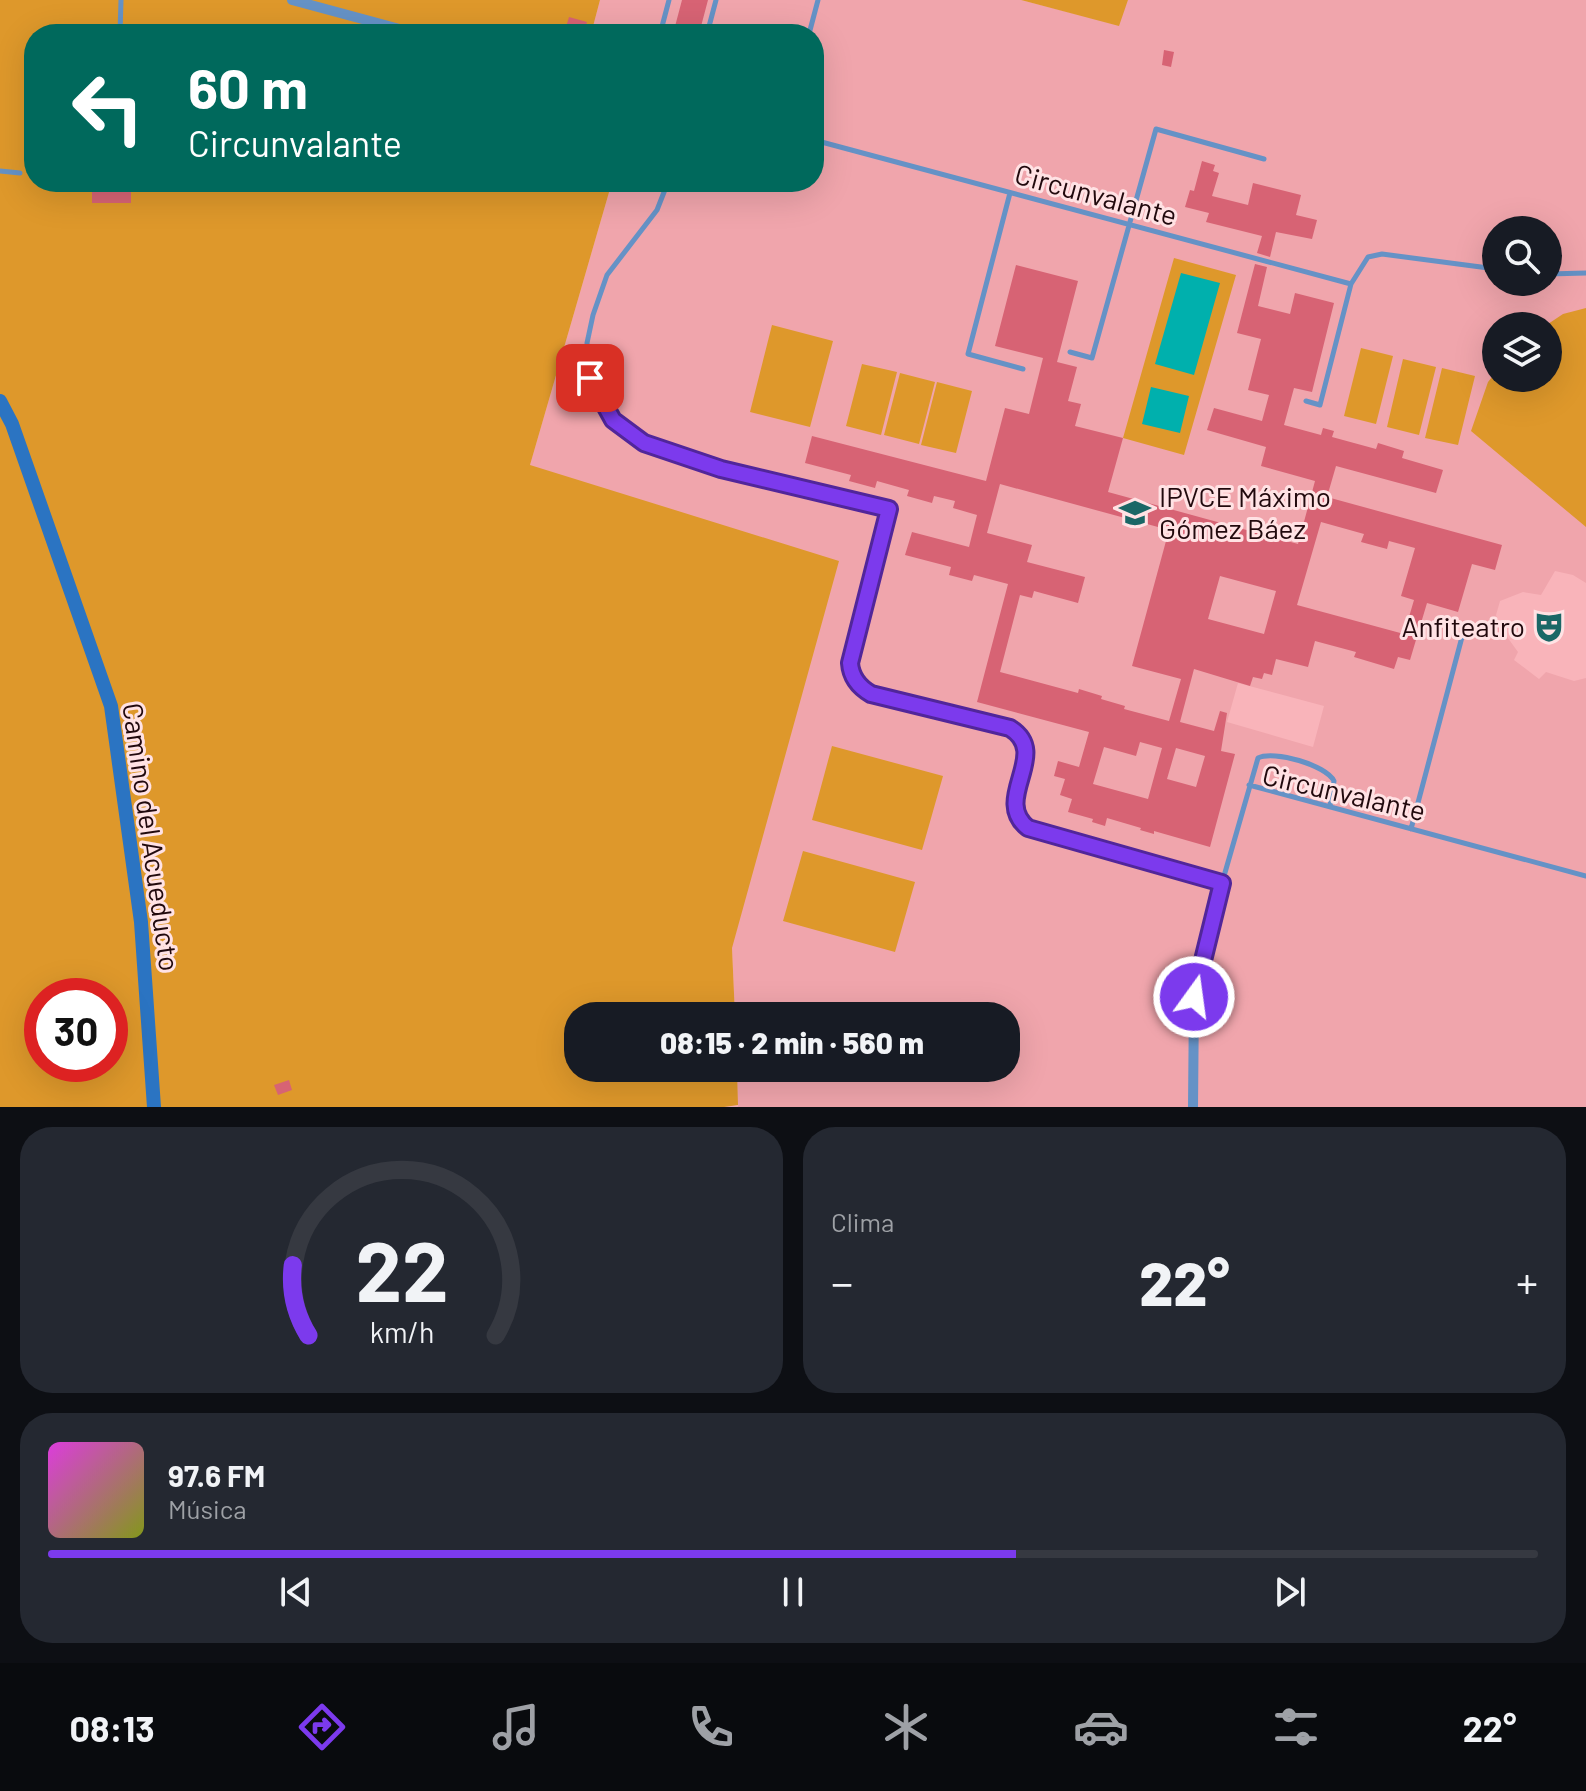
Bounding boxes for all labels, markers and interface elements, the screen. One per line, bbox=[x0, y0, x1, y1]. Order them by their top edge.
text: 60 m bbox=[188, 53, 308, 120]
icon: left bbox=[56, 56, 160, 160]
text: Circunvalante bbox=[188, 121, 402, 164]
street label: Circunvalante bbox=[1011, 156, 1181, 232]
map controls bbox=[1482, 216, 1562, 392]
button: search bbox=[1482, 216, 1562, 296]
button: layers bbox=[1482, 312, 1562, 392]
pin bbox=[556, 344, 624, 412]
icon: arrive bbox=[568, 356, 612, 400]
place label: IPVCE Máximo Gómez Báez bbox=[1159, 479, 1331, 545]
school or university icon: IPVCE Máximo Gómez Báez bbox=[1118, 496, 1152, 530]
place label: Anfiteatro bbox=[1402, 609, 1525, 643]
theatre icon: Anfiteatro bbox=[1532, 610, 1566, 644]
street label: Camino del Acueducto bbox=[116, 701, 188, 973]
street label: Circunvalante bbox=[1259, 757, 1429, 827]
position arrow bbox=[1152, 955, 1236, 1039]
speed limit sign: 30 bbox=[24, 978, 128, 1082]
text: 08:15 · 2 min · 560 m bbox=[660, 1024, 924, 1060]
text: Clima bbox=[831, 1206, 894, 1237]
text: 22 bbox=[355, 1219, 448, 1319]
text: 22° bbox=[1139, 1246, 1230, 1318]
text: − bbox=[831, 1255, 853, 1308]
text: + bbox=[1516, 1255, 1538, 1308]
text: km/h bbox=[369, 1314, 434, 1349]
text: 97.6 FM bbox=[168, 1457, 265, 1493]
text: Música bbox=[168, 1493, 247, 1524]
icon: previous bbox=[274, 1570, 318, 1614]
icon: pause bbox=[771, 1570, 815, 1614]
icon: next bbox=[1268, 1570, 1312, 1614]
icon: directions bbox=[294, 1699, 350, 1755]
icon: music bbox=[488, 1699, 544, 1755]
icon: phone bbox=[683, 1699, 739, 1755]
icon: climate bbox=[878, 1699, 934, 1755]
icon: car bbox=[1073, 1699, 1129, 1755]
icon: filters bbox=[1268, 1699, 1324, 1755]
text: 08:13 bbox=[69, 1706, 155, 1749]
text: 22° bbox=[1463, 1706, 1516, 1749]

